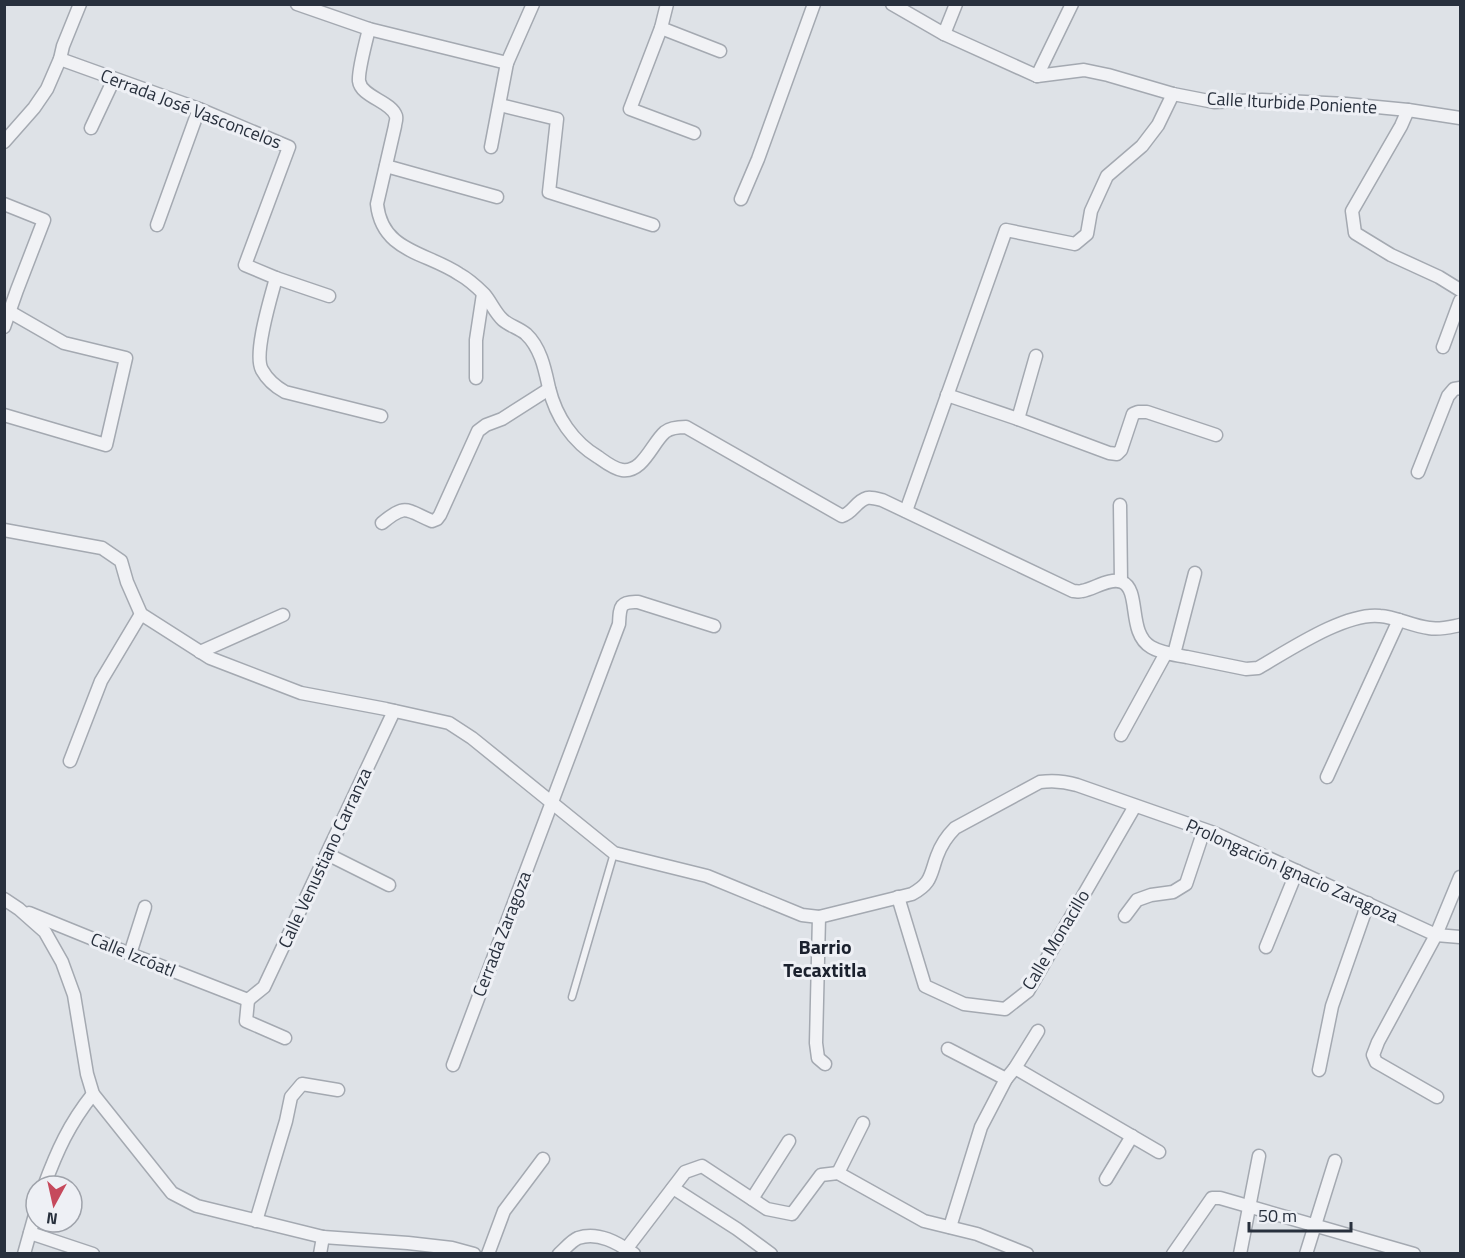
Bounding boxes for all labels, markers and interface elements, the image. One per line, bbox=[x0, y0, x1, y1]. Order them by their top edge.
street label: Cerrada José Vasconcelos bbox=[97, 62, 286, 156]
street label: Calle Iturbide Poniente bbox=[1206, 85, 1378, 120]
street label: Calle Venustiano Carranza bbox=[271, 763, 378, 952]
street label: Prolongación Ignacio Zaragoza bbox=[1182, 811, 1403, 930]
street label: Cerrada Zaragoza bbox=[465, 867, 538, 1001]
street label: Calle Monacillo bbox=[1015, 884, 1096, 995]
street label: Calle Izcóatl bbox=[87, 925, 180, 984]
district label: Barrio Tecaxtitla bbox=[783, 931, 867, 985]
north arrow bbox=[24, 1174, 84, 1234]
scale bar bbox=[1249, 1195, 1351, 1233]
text: 50 m bbox=[1258, 1202, 1297, 1229]
text: N bbox=[45, 1206, 59, 1232]

